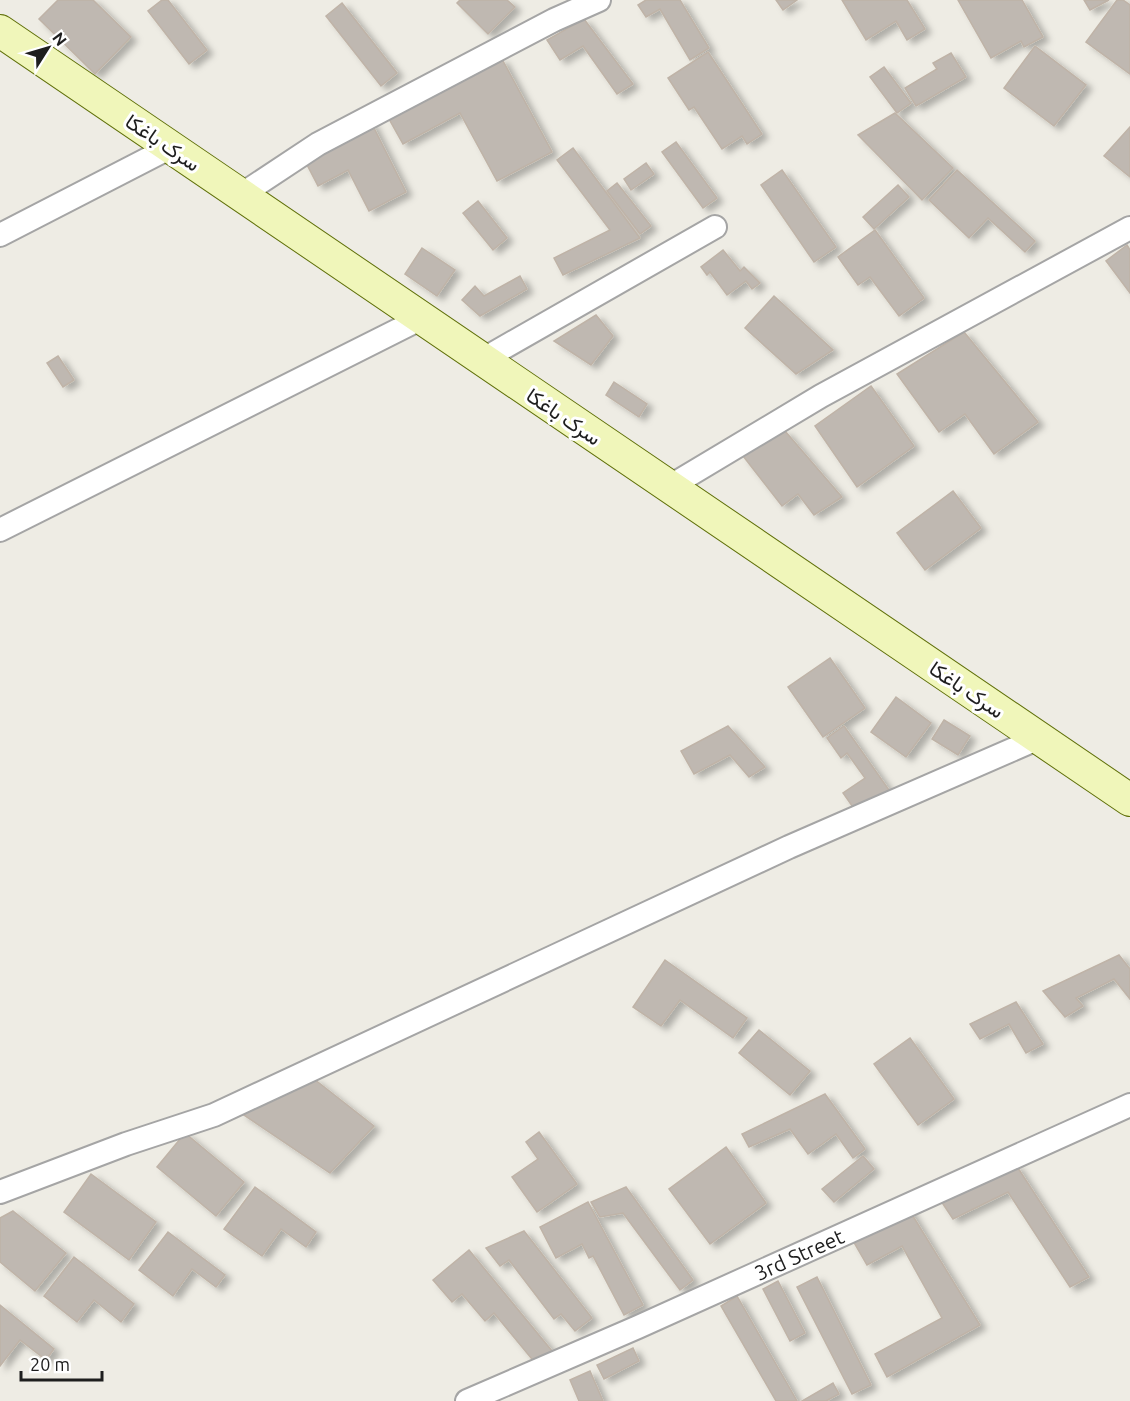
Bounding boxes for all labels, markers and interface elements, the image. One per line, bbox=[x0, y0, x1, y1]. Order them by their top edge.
north arrow bbox=[18, 18, 78, 78]
text: N bbox=[49, 29, 71, 49]
street label: سرک باغکا bbox=[120, 108, 205, 177]
street label: سرک باغکا bbox=[521, 382, 606, 451]
street label: سرک باغکا bbox=[924, 655, 1009, 724]
street label: 3rd Street bbox=[751, 1224, 848, 1285]
scale bar bbox=[21, 1344, 102, 1382]
text: 20 m bbox=[30, 1354, 70, 1374]

